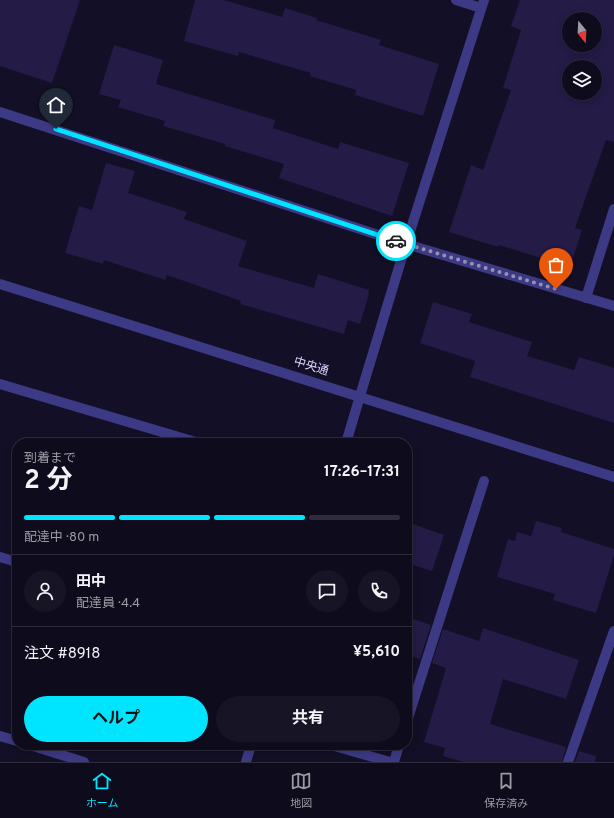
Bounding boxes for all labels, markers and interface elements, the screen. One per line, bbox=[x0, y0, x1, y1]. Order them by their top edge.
north arrow bbox=[562, 12, 602, 52]
map controls bbox=[562, 12, 602, 100]
button: layers bbox=[562, 60, 602, 100]
pin bbox=[39, 88, 73, 129]
icon: home bbox=[45, 94, 67, 116]
courier bbox=[376, 221, 416, 261]
icon: car bbox=[385, 230, 407, 252]
pin bbox=[539, 248, 573, 289]
icon: bag bbox=[545, 254, 567, 276]
street label: 中央通 bbox=[291, 354, 331, 380]
text: 到着まで bbox=[24, 451, 76, 467]
text: 17:26–17:31 bbox=[324, 463, 400, 482]
text: 2 分 bbox=[24, 465, 72, 498]
text: 配達中 · 80 m bbox=[24, 530, 99, 546]
button: person bbox=[24, 570, 66, 612]
button: chat bbox=[306, 570, 348, 612]
button: phone bbox=[358, 570, 400, 612]
text: 田中 bbox=[76, 573, 106, 592]
text: 配達員 · 4.4 bbox=[76, 596, 140, 612]
text: ¥5,610 bbox=[353, 643, 400, 662]
text: 注文 #8918 bbox=[24, 645, 100, 664]
button: ヘルプ bbox=[24, 696, 208, 742]
button: 共有 bbox=[216, 696, 400, 742]
tab: ホーム bbox=[86, 770, 119, 811]
tab: 地図 bbox=[290, 770, 312, 811]
tab: 保存済み bbox=[484, 770, 528, 811]

